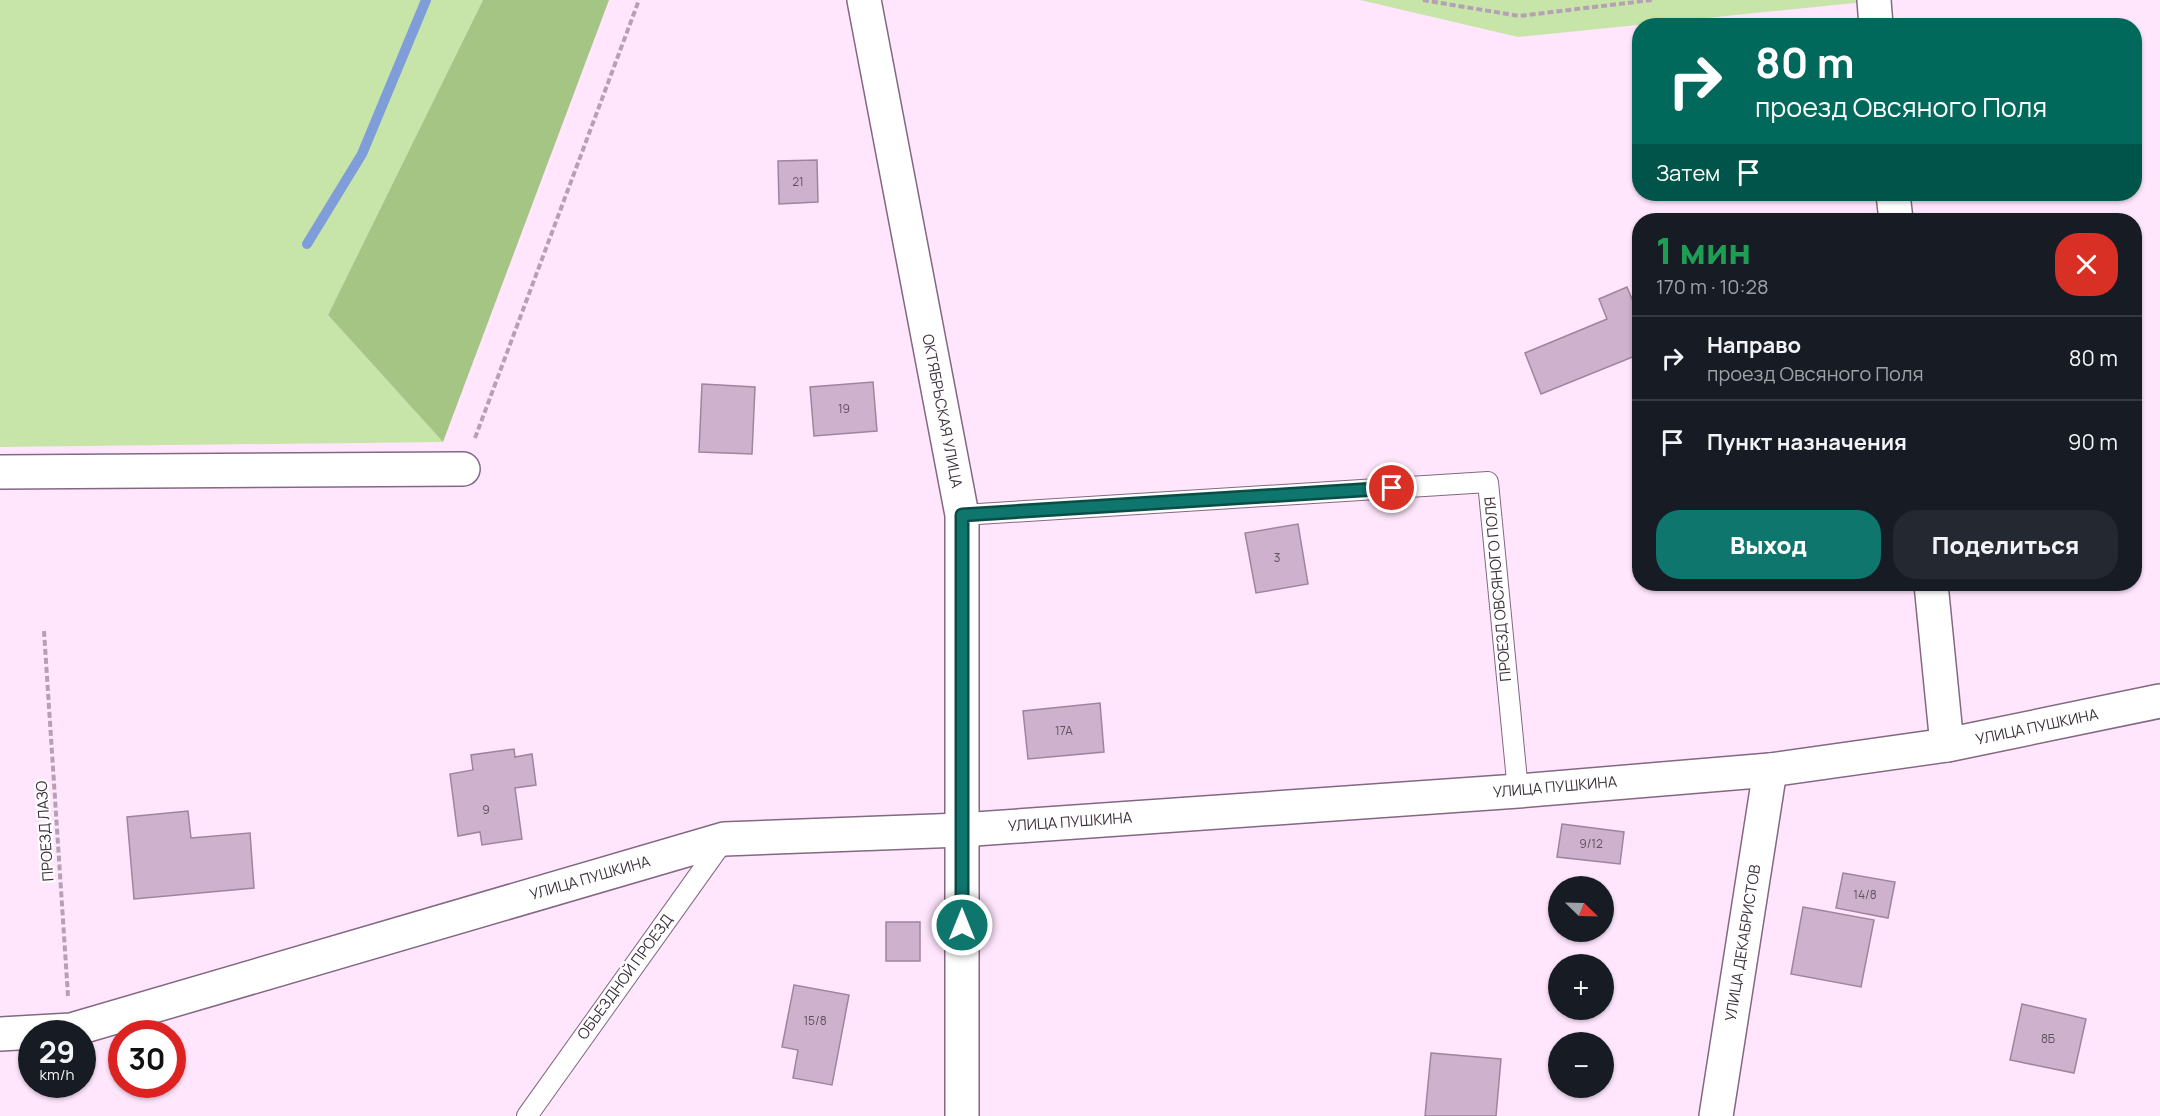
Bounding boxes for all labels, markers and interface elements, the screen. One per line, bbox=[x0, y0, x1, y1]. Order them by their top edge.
text: 80 m bbox=[1755, 33, 1855, 91]
icon: right bbox=[1656, 42, 1734, 120]
text: проезд Овсяного Поля bbox=[1755, 88, 2047, 125]
icon: arrive bbox=[1732, 156, 1765, 189]
text: Затем bbox=[1656, 158, 1720, 188]
house number: 21 bbox=[792, 173, 804, 190]
text: 1 мин bbox=[1656, 226, 1751, 275]
button: close bbox=[2055, 233, 2118, 296]
text: 170 m · 10:28 bbox=[1656, 273, 1769, 300]
text: Направо bbox=[1707, 330, 1801, 360]
street label: ОКТЯБРЬСКАЯ УЛИЦА bbox=[917, 332, 968, 490]
icon: right bbox=[1656, 342, 1689, 375]
text: 80 m bbox=[2069, 343, 2118, 373]
text: проезд Овсяного Поля bbox=[1707, 360, 1923, 387]
house number: 19 bbox=[838, 400, 850, 417]
icon: arrive bbox=[1656, 426, 1689, 459]
text: Пункт назначения bbox=[1707, 427, 1907, 457]
text: 90 m bbox=[2068, 427, 2118, 457]
pin bbox=[1366, 462, 1417, 513]
icon: arrive bbox=[1375, 471, 1408, 504]
street label: ПРОЕЗД ОВСЯНОГО ПОЛЯ bbox=[1479, 496, 1516, 682]
button: Выход bbox=[1656, 510, 1881, 579]
button: Поделиться bbox=[1893, 510, 2118, 579]
house number: 3 bbox=[1274, 549, 1280, 566]
street label: УЛИЦА ПУШКИНА bbox=[1974, 703, 2100, 750]
house number: 17А bbox=[1055, 722, 1073, 739]
street label: УЛИЦА ПУШКИНА bbox=[1492, 771, 1618, 802]
street label: ПРОЕЗД ЛАЗО bbox=[30, 780, 58, 882]
house number: 9 bbox=[482, 801, 490, 818]
street label: УЛИЦА ПУШКИНА bbox=[1007, 807, 1133, 836]
house number: 9/12 bbox=[1579, 835, 1603, 852]
street label: УЛИЦА ПУШКИНА bbox=[527, 850, 653, 905]
street label: УЛИЦА ДЕКАБРИСТОВ bbox=[1720, 863, 1765, 1023]
north arrow bbox=[1548, 876, 1614, 942]
map controls bbox=[1548, 876, 1614, 1098]
house number: 14/8 bbox=[1853, 886, 1877, 903]
position arrow bbox=[930, 893, 994, 957]
street label: ОБЪЕЗДНОЙ ПРОЕЗД bbox=[572, 910, 677, 1044]
button: + bbox=[1548, 954, 1614, 1020]
house number: 15/8 bbox=[803, 1012, 827, 1029]
speed limit sign: 30 bbox=[108, 1020, 186, 1098]
house number: 8Б bbox=[2041, 1030, 2055, 1047]
text: 29 bbox=[39, 1031, 75, 1072]
button: − bbox=[1548, 1032, 1614, 1098]
text: km/h bbox=[40, 1064, 74, 1085]

